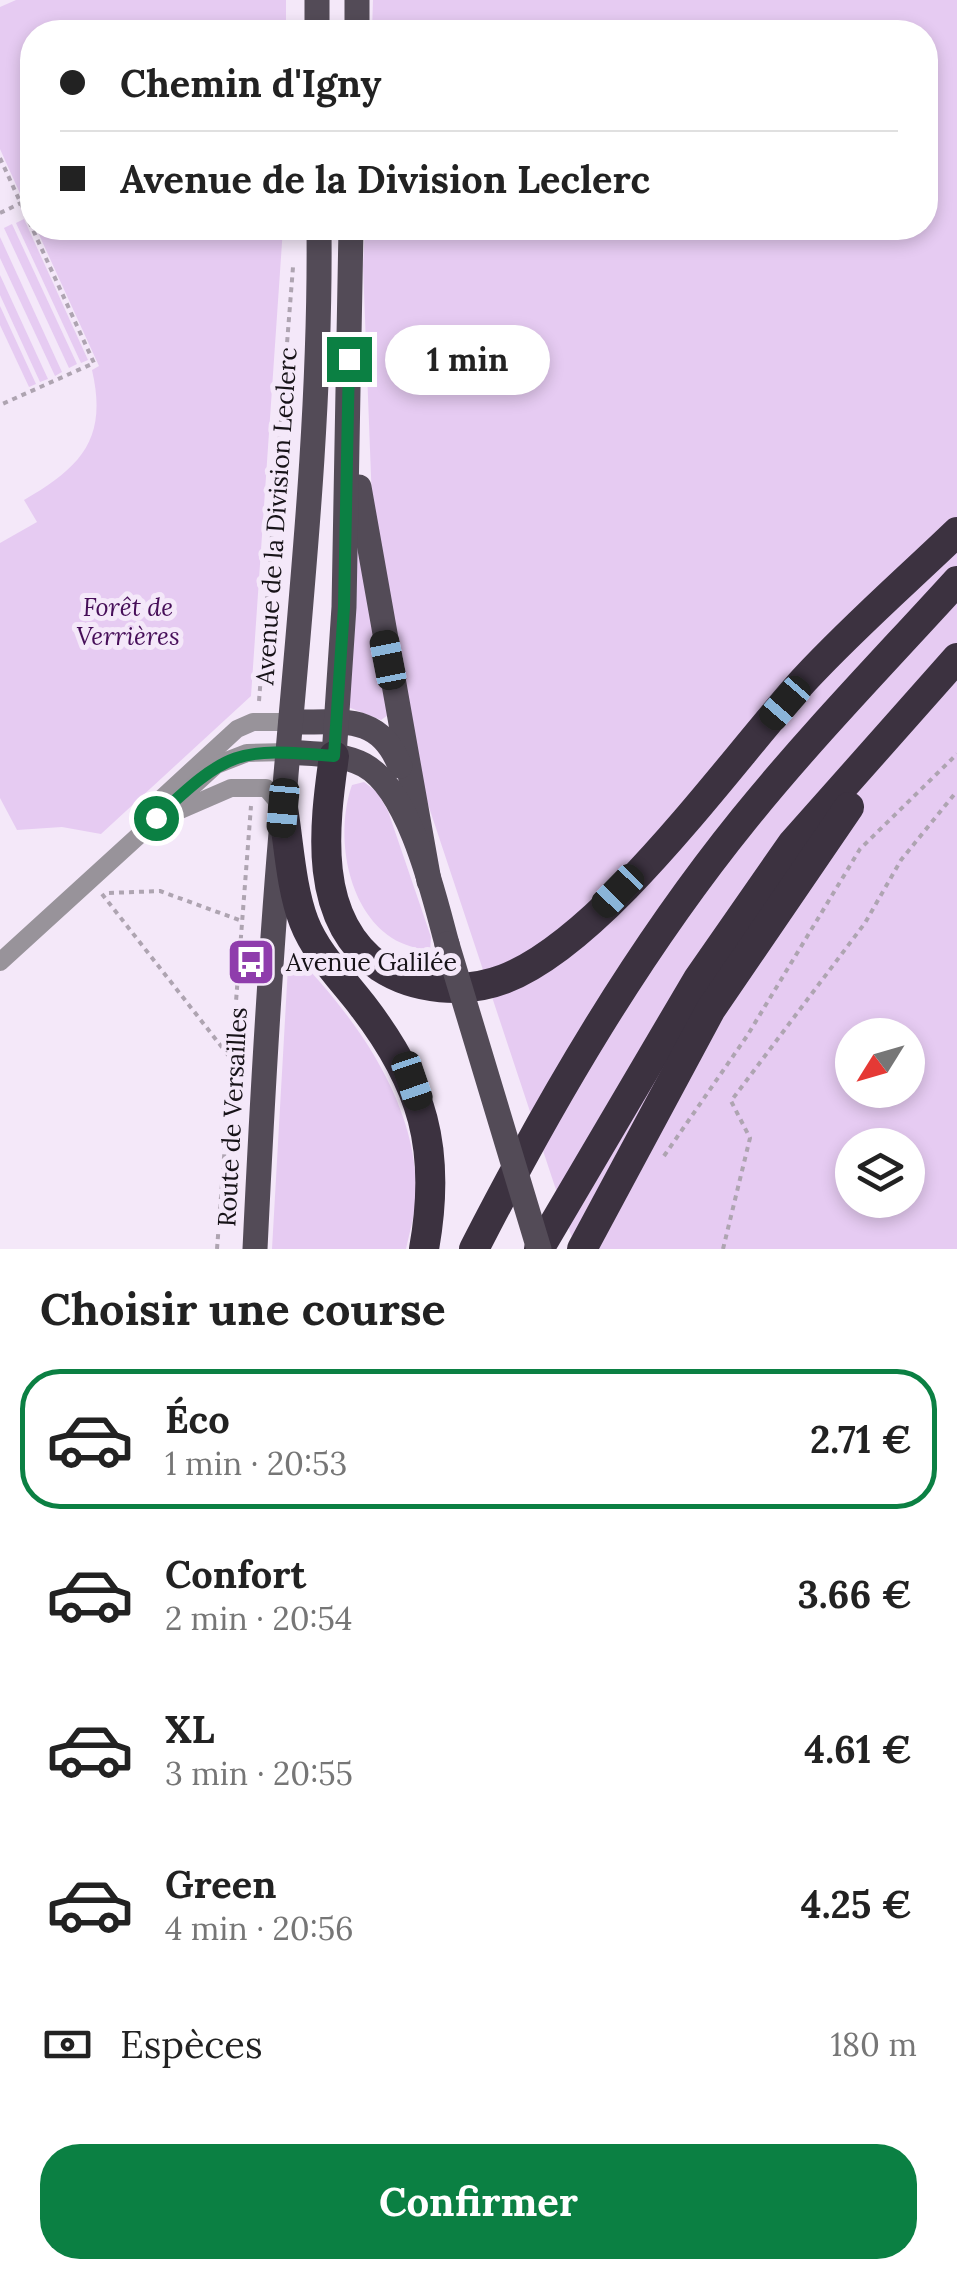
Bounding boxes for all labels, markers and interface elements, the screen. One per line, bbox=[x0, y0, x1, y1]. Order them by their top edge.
text: Chemin d'Igny bbox=[120, 59, 381, 107]
text: Avenue de la Division Leclerc bbox=[120, 155, 650, 203]
callout: 1 min bbox=[384, 324, 549, 394]
route end bbox=[327, 337, 372, 382]
text: 1 min bbox=[427, 339, 508, 380]
street label: Avenue de la Division Leclerc bbox=[248, 346, 304, 687]
park label: Forêt de Verrières bbox=[76, 591, 180, 652]
car bbox=[368, 628, 408, 692]
car bbox=[754, 671, 816, 735]
car bbox=[265, 777, 301, 839]
route start bbox=[134, 796, 179, 841]
car bbox=[586, 859, 650, 923]
bus stop icon: Avenue Galilée bbox=[225, 936, 277, 988]
place label: Avenue Galilée bbox=[285, 946, 457, 978]
street label: Route de Versailles bbox=[210, 1006, 254, 1228]
north arrow bbox=[835, 1018, 925, 1108]
map controls bbox=[835, 1018, 925, 1218]
car bbox=[388, 1048, 436, 1114]
button: layers bbox=[835, 1128, 925, 1218]
text: Choisir une course bbox=[40, 1280, 446, 1337]
icon: car bbox=[45, 1394, 135, 1484]
text: Éco bbox=[165, 1395, 230, 1443]
text: 2.71 € bbox=[810, 1415, 912, 1463]
text: 1 min · 20:53 bbox=[165, 1443, 347, 1484]
icon: car bbox=[45, 1549, 135, 1639]
text: Confort bbox=[165, 1550, 306, 1598]
text: 3.66 € bbox=[797, 1570, 912, 1618]
text: 2 min · 20:54 bbox=[165, 1598, 352, 1639]
icon: car bbox=[45, 1704, 135, 1794]
text: XL bbox=[165, 1705, 215, 1753]
text: 4.61 € bbox=[804, 1725, 912, 1773]
text: 3 min · 20:55 bbox=[165, 1753, 353, 1794]
icon: car bbox=[45, 1859, 135, 1949]
text: Green bbox=[165, 1860, 277, 1908]
text: 4.25 € bbox=[801, 1880, 912, 1928]
text: 4 min · 20:56 bbox=[165, 1908, 354, 1949]
icon: cash bbox=[40, 2017, 95, 2072]
text: Espèces bbox=[120, 2020, 263, 2068]
text: 180 m bbox=[830, 2024, 917, 2065]
button: Confirmer bbox=[40, 2144, 917, 2259]

